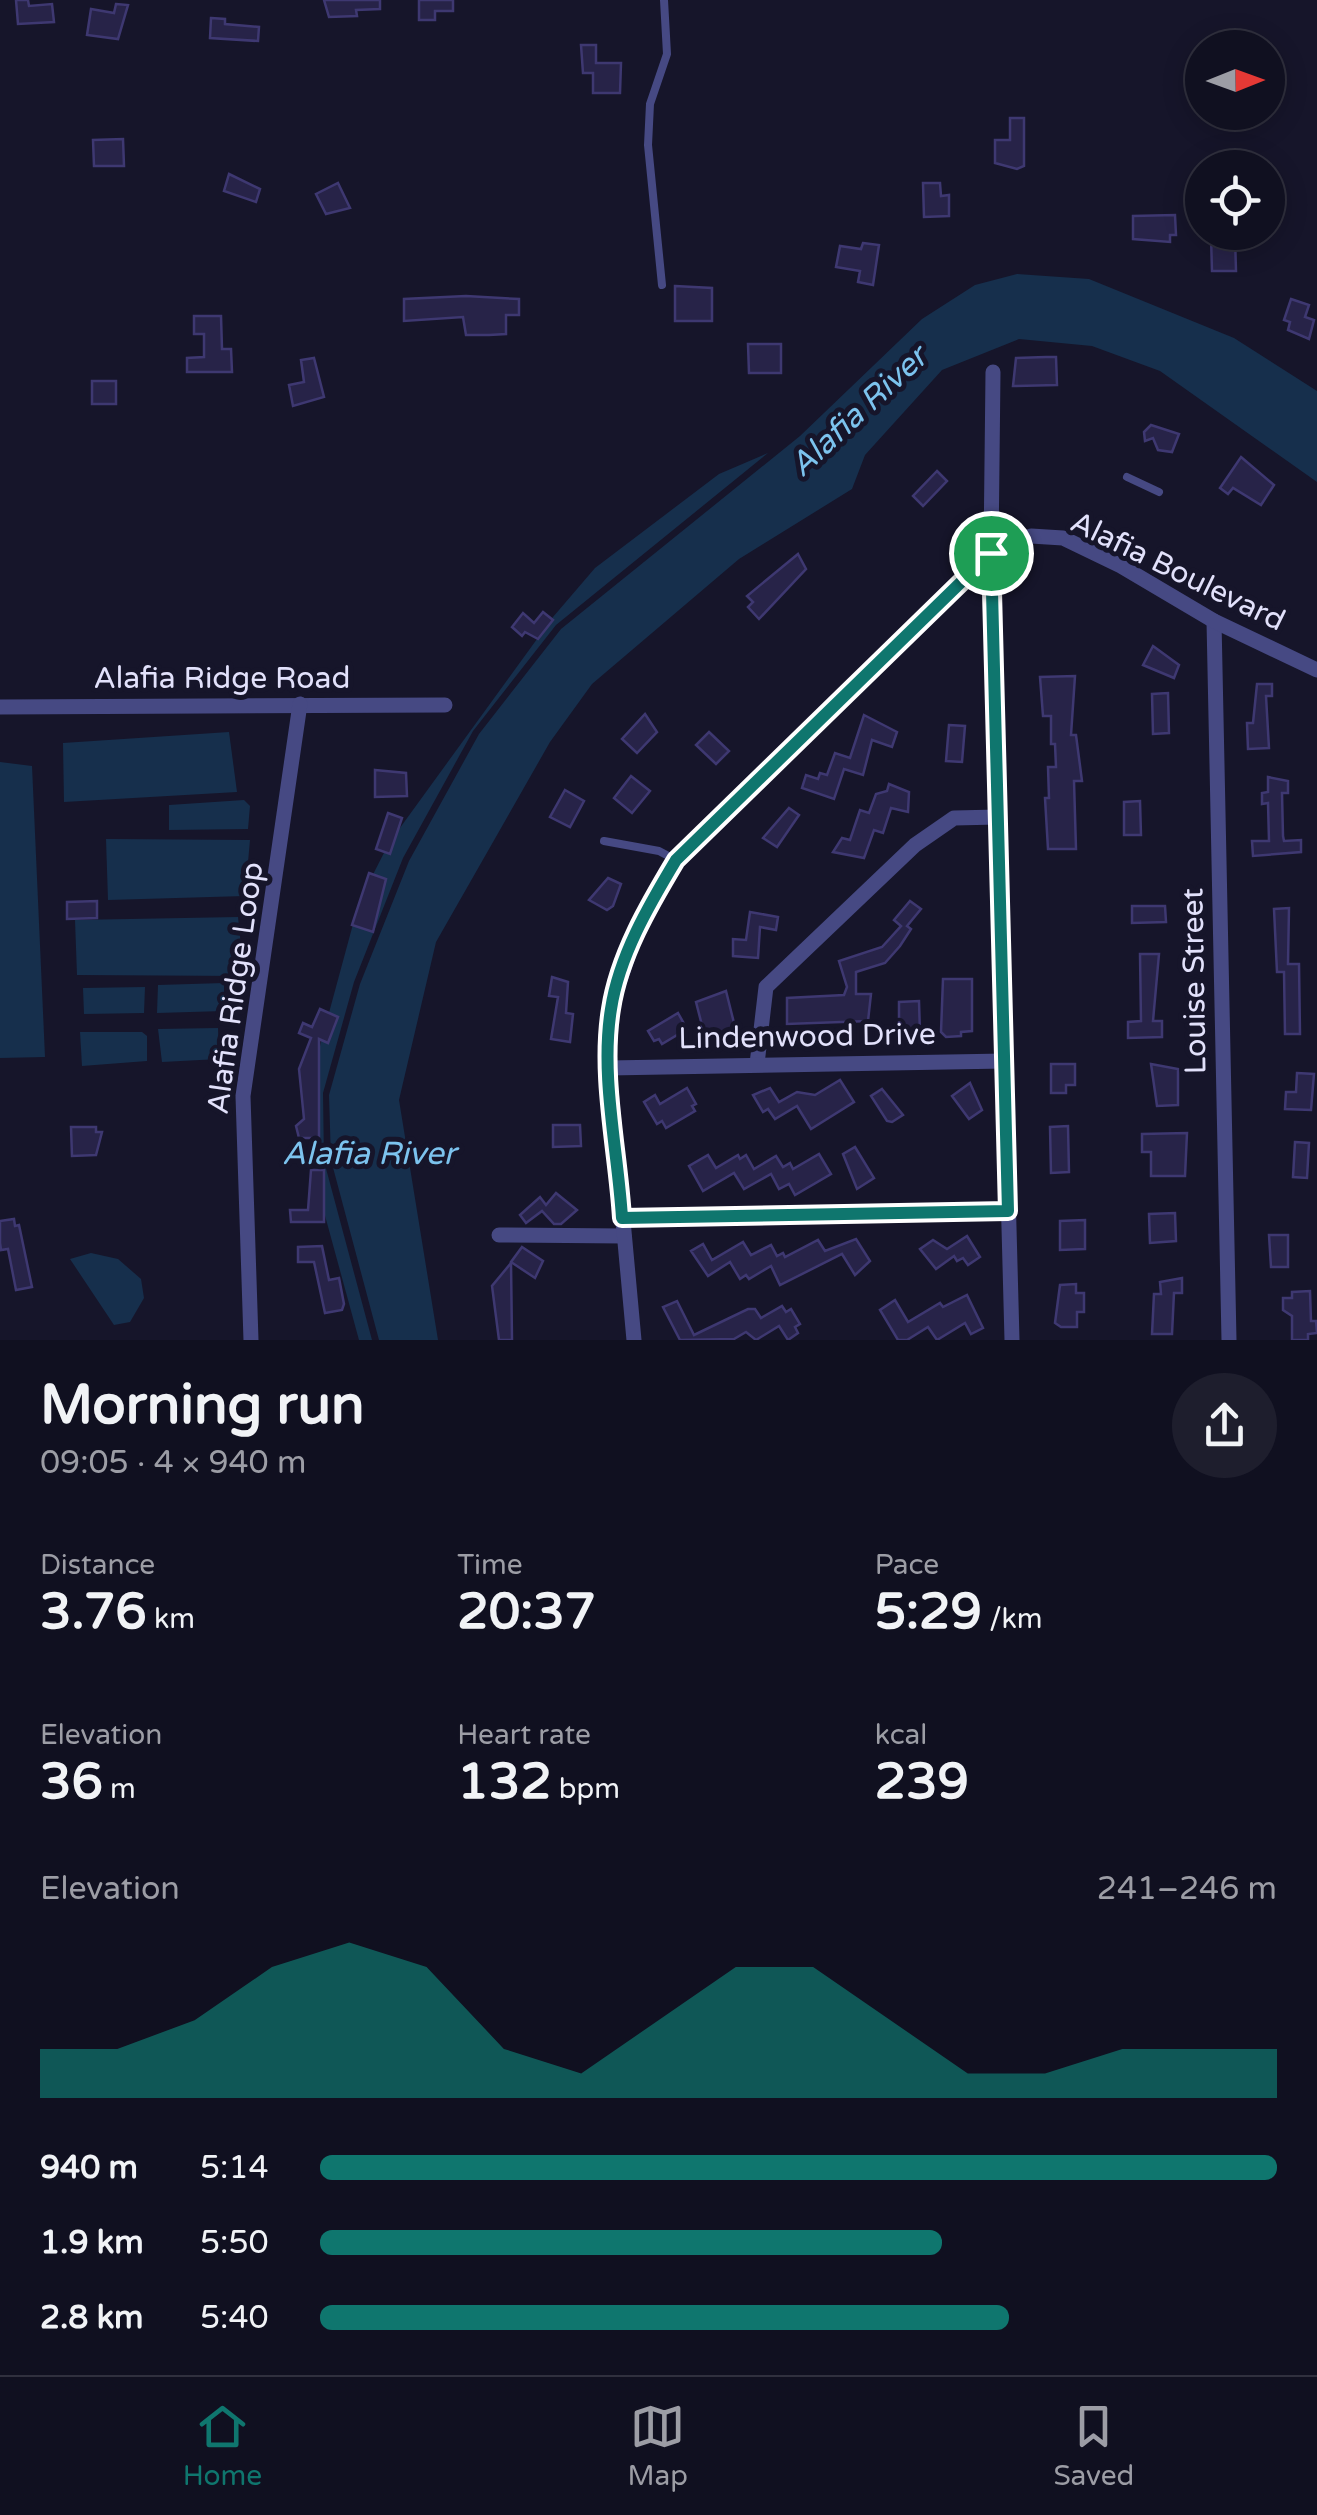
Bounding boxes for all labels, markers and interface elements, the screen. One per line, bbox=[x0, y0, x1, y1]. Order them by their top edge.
north arrow bbox=[1185, 30, 1285, 130]
map controls bbox=[1185, 30, 1285, 250]
button: locate bbox=[1185, 150, 1285, 250]
water label: Alafia River bbox=[782, 336, 938, 485]
street label: Alafia Boulevard bbox=[1065, 504, 1291, 639]
pin bbox=[949, 511, 1034, 596]
icon: arrive bbox=[964, 526, 1019, 581]
street label: Alafia Ridge Road bbox=[94, 660, 350, 697]
street label: Alafia Ridge Loop bbox=[199, 860, 271, 1116]
street label: Louise Street bbox=[1174, 888, 1215, 1074]
street label: Lindenwood Drive bbox=[678, 1016, 936, 1057]
water label: Alafia River bbox=[282, 1135, 460, 1173]
text: Morning run bbox=[40, 1373, 365, 1439]
button: share bbox=[1172, 1373, 1277, 1478]
text: 09:05 · 4 × 940 m bbox=[40, 1444, 306, 1482]
text: Distance bbox=[40, 1548, 155, 1582]
text: Time bbox=[457, 1548, 523, 1582]
text: Pace bbox=[875, 1548, 939, 1582]
text: 3.76 bbox=[40, 1582, 147, 1642]
text: 20:37 bbox=[457, 1582, 596, 1642]
text: 5:29 bbox=[875, 1582, 982, 1642]
text: km bbox=[147, 1602, 195, 1636]
text: /km bbox=[982, 1602, 1043, 1636]
text: Elevation bbox=[40, 1718, 162, 1752]
text: Heart rate bbox=[457, 1718, 591, 1752]
text: kcal bbox=[875, 1718, 927, 1752]
text: 36 bbox=[40, 1752, 103, 1812]
text: 132 bbox=[457, 1752, 552, 1812]
text: 239 bbox=[875, 1752, 969, 1812]
text: m bbox=[103, 1772, 136, 1806]
text: bpm bbox=[552, 1772, 620, 1806]
text: Elevation bbox=[40, 1870, 180, 1908]
text: 241–246 m bbox=[1097, 1870, 1277, 1908]
text: 940 m bbox=[40, 2149, 138, 2187]
text: 5:14 bbox=[200, 2149, 269, 2187]
text: 1.9 km bbox=[40, 2224, 144, 2262]
text: 5:50 bbox=[200, 2224, 269, 2262]
text: 2.8 km bbox=[40, 2299, 144, 2337]
text: 5:40 bbox=[200, 2299, 269, 2337]
tab: Home bbox=[183, 2399, 262, 2493]
tab: Map bbox=[627, 2399, 688, 2493]
tab: Saved bbox=[1053, 2399, 1134, 2493]

